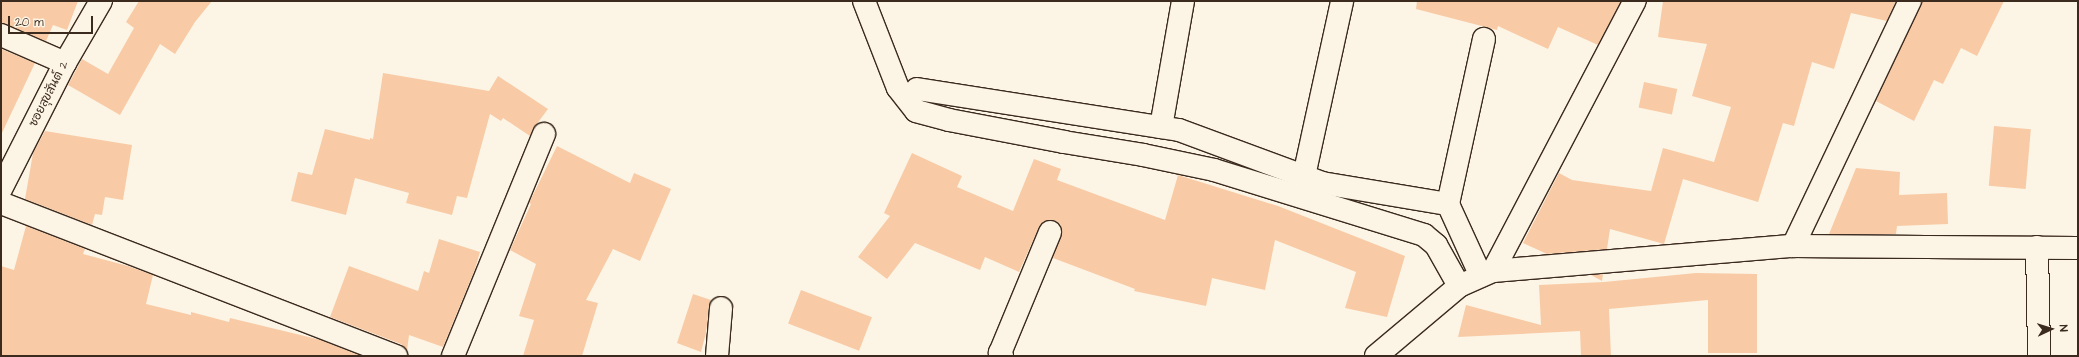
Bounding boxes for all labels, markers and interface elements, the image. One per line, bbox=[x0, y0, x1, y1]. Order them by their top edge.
scale bar bbox=[10, 8, 95, 34]
text: 20 m bbox=[15, 14, 44, 31]
street label: ซอยสุขสันต์ 2 bbox=[26, 59, 72, 129]
north arrow bbox=[2031, 309, 2071, 349]
text: N bbox=[2056, 324, 2071, 332]

